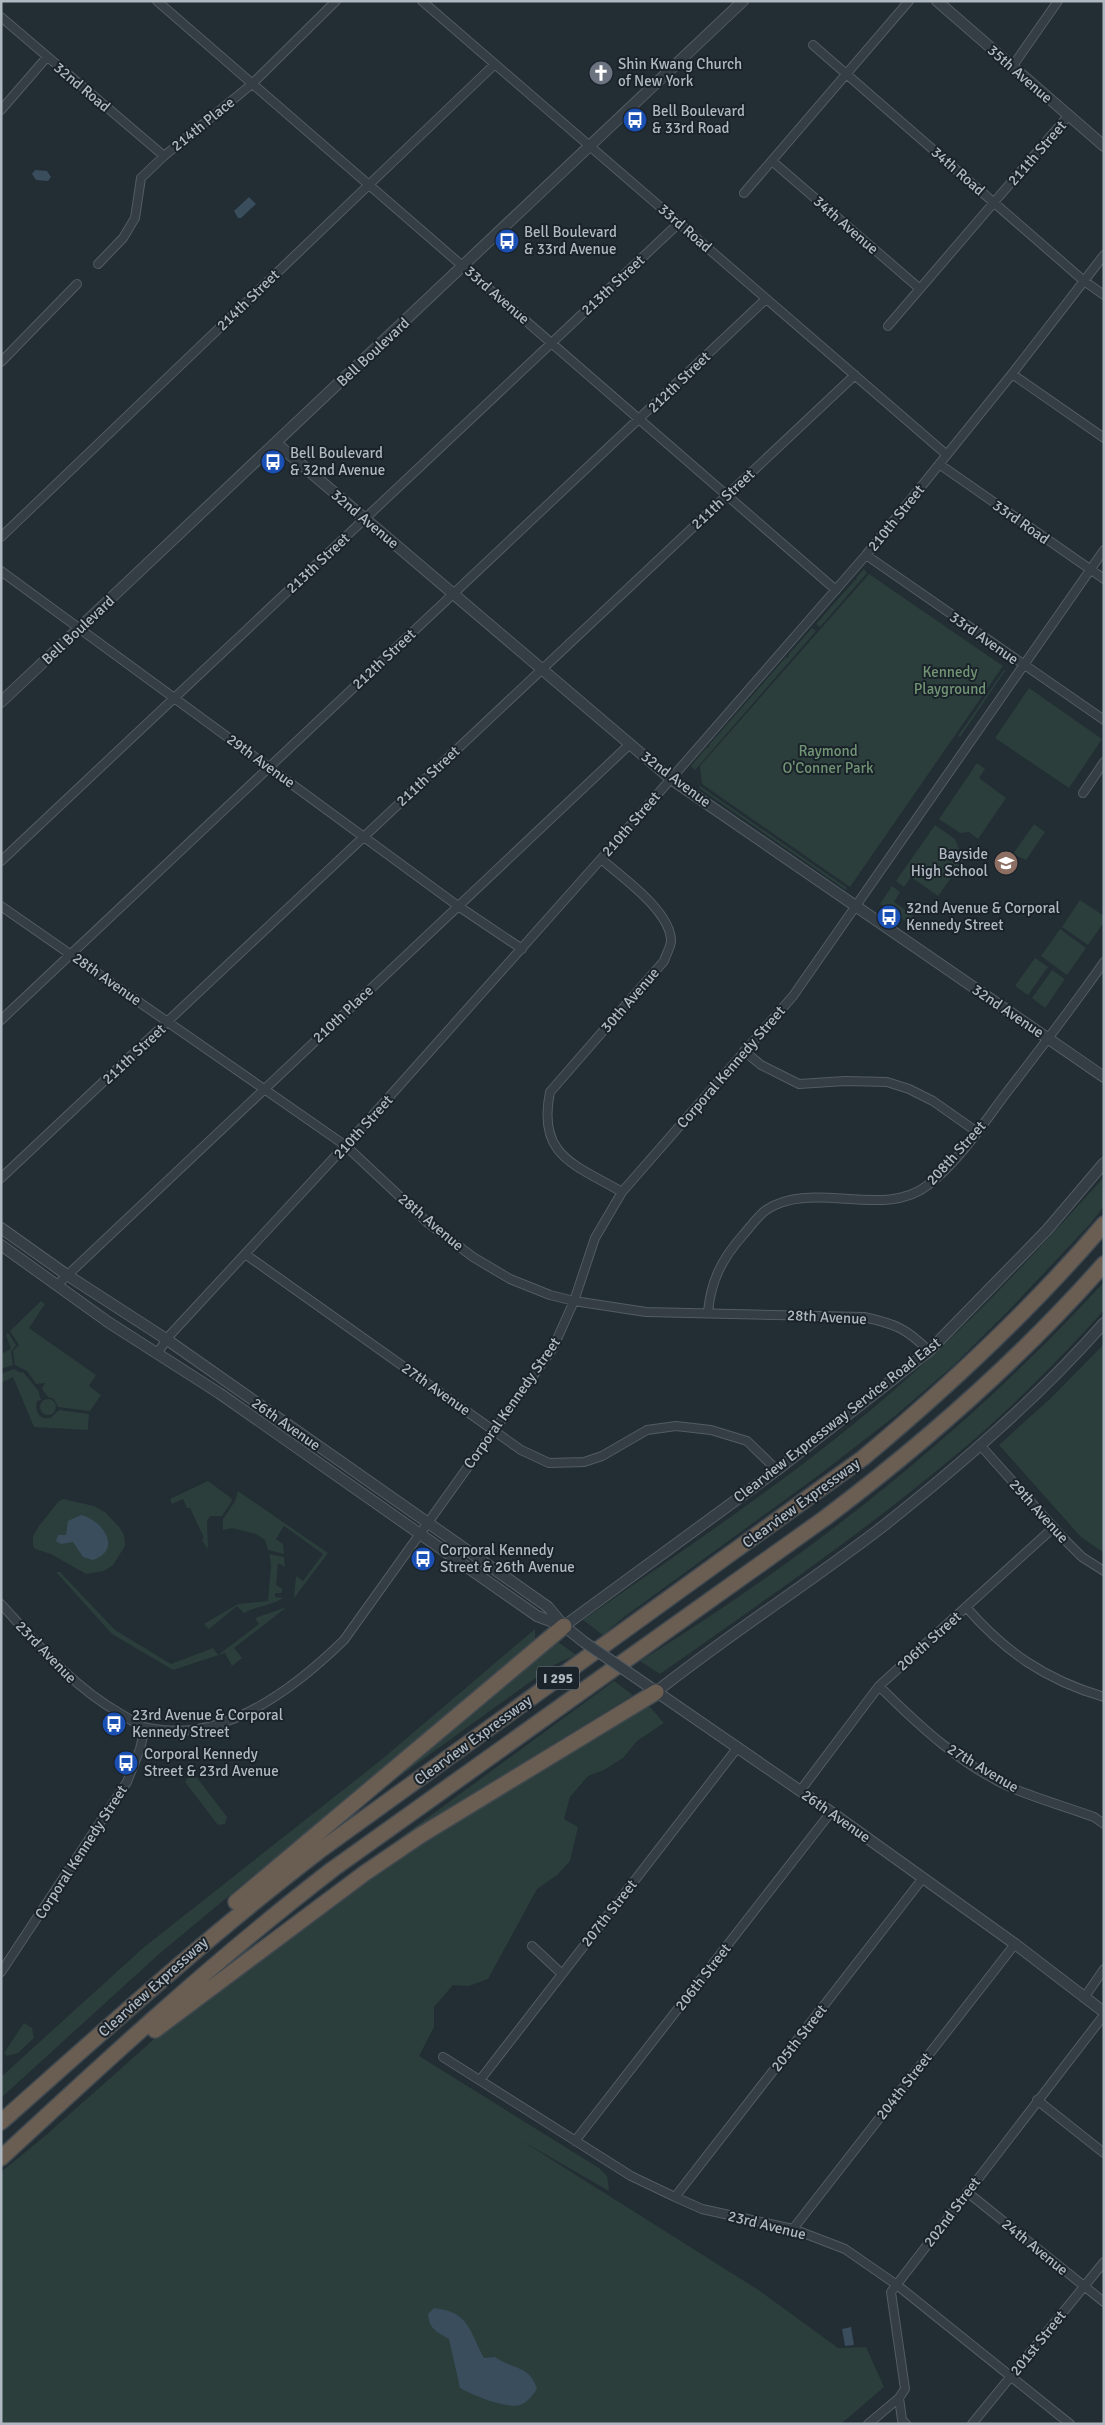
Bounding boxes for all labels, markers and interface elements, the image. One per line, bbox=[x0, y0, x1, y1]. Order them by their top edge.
street label: 35th Avenue bbox=[984, 41, 1056, 107]
place label: Shin Kwang Church of New York bbox=[618, 55, 742, 90]
street label: 32nd Road bbox=[50, 58, 114, 116]
church icon: Shin Kwang Church of New York bbox=[588, 60, 614, 86]
street label: 214th Place bbox=[168, 93, 238, 155]
place label: Bell Boulevard & 33rd Road bbox=[652, 102, 745, 137]
bus stop icon: Bell Boulevard & 33rd Road bbox=[622, 107, 648, 133]
street label: 211th Street bbox=[1004, 117, 1070, 189]
street label: 34th Road bbox=[928, 143, 988, 199]
street label: 34th Avenue bbox=[810, 192, 882, 258]
street label: 33rd Road bbox=[655, 200, 715, 256]
place label: Bell Boulevard & 33rd Avenue bbox=[524, 223, 617, 258]
bus stop icon: Bell Boulevard & 33rd Avenue bbox=[494, 228, 520, 254]
street label: 213th Street bbox=[578, 251, 648, 319]
street label: 33rd Avenue bbox=[461, 262, 533, 328]
street label: 214th Street bbox=[213, 266, 283, 334]
street label: Bell Boulevard bbox=[333, 314, 413, 390]
street label: 212th Street bbox=[644, 348, 714, 416]
place label: Bell Boulevard & 32nd Avenue bbox=[290, 444, 385, 479]
bus stop icon: Bell Boulevard & 32nd Avenue bbox=[260, 449, 286, 475]
street label: 211th Street bbox=[688, 465, 758, 533]
street label: 210th Street bbox=[864, 481, 928, 555]
street label: 32nd Avenue bbox=[328, 486, 402, 552]
street label: 33rd Road bbox=[989, 496, 1053, 548]
street label: 213th Street bbox=[283, 529, 353, 597]
street label: Bell Boulevard bbox=[38, 592, 118, 668]
street label: 33rd Avenue bbox=[946, 608, 1022, 668]
street label: 212th Street bbox=[349, 625, 419, 693]
park label: Kennedy Playground bbox=[914, 663, 986, 698]
street label: 29th Avenue bbox=[223, 730, 299, 792]
street label: 211th Street bbox=[393, 742, 463, 810]
park label: Raymond O'Conner Park bbox=[782, 742, 874, 777]
street label: 32nd Avenue bbox=[638, 747, 714, 811]
street label: 210th Street bbox=[598, 788, 664, 860]
place label: Bayside High School bbox=[911, 845, 988, 880]
school or university icon: Bayside High School bbox=[993, 850, 1019, 876]
place label: 32nd Avenue & Corporal Kennedy Street bbox=[906, 899, 1060, 934]
bus stop icon: 32nd Avenue & Corporal Kennedy Street bbox=[876, 904, 902, 930]
street label: 28th Avenue bbox=[69, 949, 145, 1009]
street label: 30th Avenue bbox=[597, 964, 663, 1036]
street label: 32nd Avenue bbox=[969, 980, 1047, 1042]
street label: 210th Place bbox=[309, 982, 377, 1046]
street label: Corporal Kennedy Street bbox=[673, 1002, 789, 1132]
street label: 211th Street bbox=[99, 1020, 169, 1088]
street label: 210th Street bbox=[330, 1091, 396, 1163]
street label: 208th Street bbox=[923, 1117, 989, 1189]
street label: 28th Avenue bbox=[395, 1189, 467, 1255]
street label: 28th Avenue bbox=[787, 1306, 867, 1328]
street label: Corporal Kennedy Street bbox=[460, 1334, 564, 1472]
street label: Clearview Expressway Service Road East bbox=[730, 1334, 944, 1506]
street label: 27th Avenue bbox=[398, 1359, 474, 1419]
street label: 26th Avenue bbox=[248, 1394, 324, 1454]
street label: Clearview Expressway bbox=[739, 1454, 863, 1552]
street label: 29th Avenue bbox=[1006, 1475, 1072, 1547]
place label: Corporal Kennedy Street & 26th Avenue bbox=[440, 1541, 575, 1576]
bus stop icon: Corporal Kennedy Street & 26th Avenue bbox=[410, 1546, 436, 1572]
street label: 206th Street bbox=[893, 1608, 965, 1674]
street label: 23rd Avenue bbox=[12, 1617, 80, 1687]
road number: I 295 bbox=[537, 1666, 579, 1690]
street label: Clearview Expressway bbox=[411, 1691, 535, 1789]
place label: 23rd Avenue & Corporal Kennedy Street bbox=[132, 1706, 283, 1741]
bus stop icon: 23rd Avenue & Corporal Kennedy Street bbox=[101, 1711, 127, 1737]
street label: 27th Avenue bbox=[944, 1740, 1022, 1796]
place label: Corporal Kennedy Street & 23rd Avenue bbox=[144, 1745, 279, 1780]
bus stop icon: Corporal Kennedy Street & 23rd Avenue bbox=[113, 1750, 139, 1776]
street label: Corporal Kennedy Street bbox=[31, 1782, 131, 1922]
street label: 26th Avenue bbox=[798, 1786, 874, 1846]
street label: 207th Street bbox=[577, 1876, 641, 1950]
street label: Clearview Expressway bbox=[95, 1933, 211, 2041]
street label: 206th Street bbox=[671, 1940, 735, 2014]
street label: 205th Street bbox=[767, 2001, 831, 2075]
street label: 204th Street bbox=[872, 2049, 936, 2123]
street label: 202nd Street bbox=[920, 2174, 984, 2250]
street label: 23rd Avenue bbox=[726, 2207, 808, 2243]
street label: 24th Avenue bbox=[998, 2215, 1072, 2279]
street label: 201st Street bbox=[1006, 2307, 1070, 2379]

